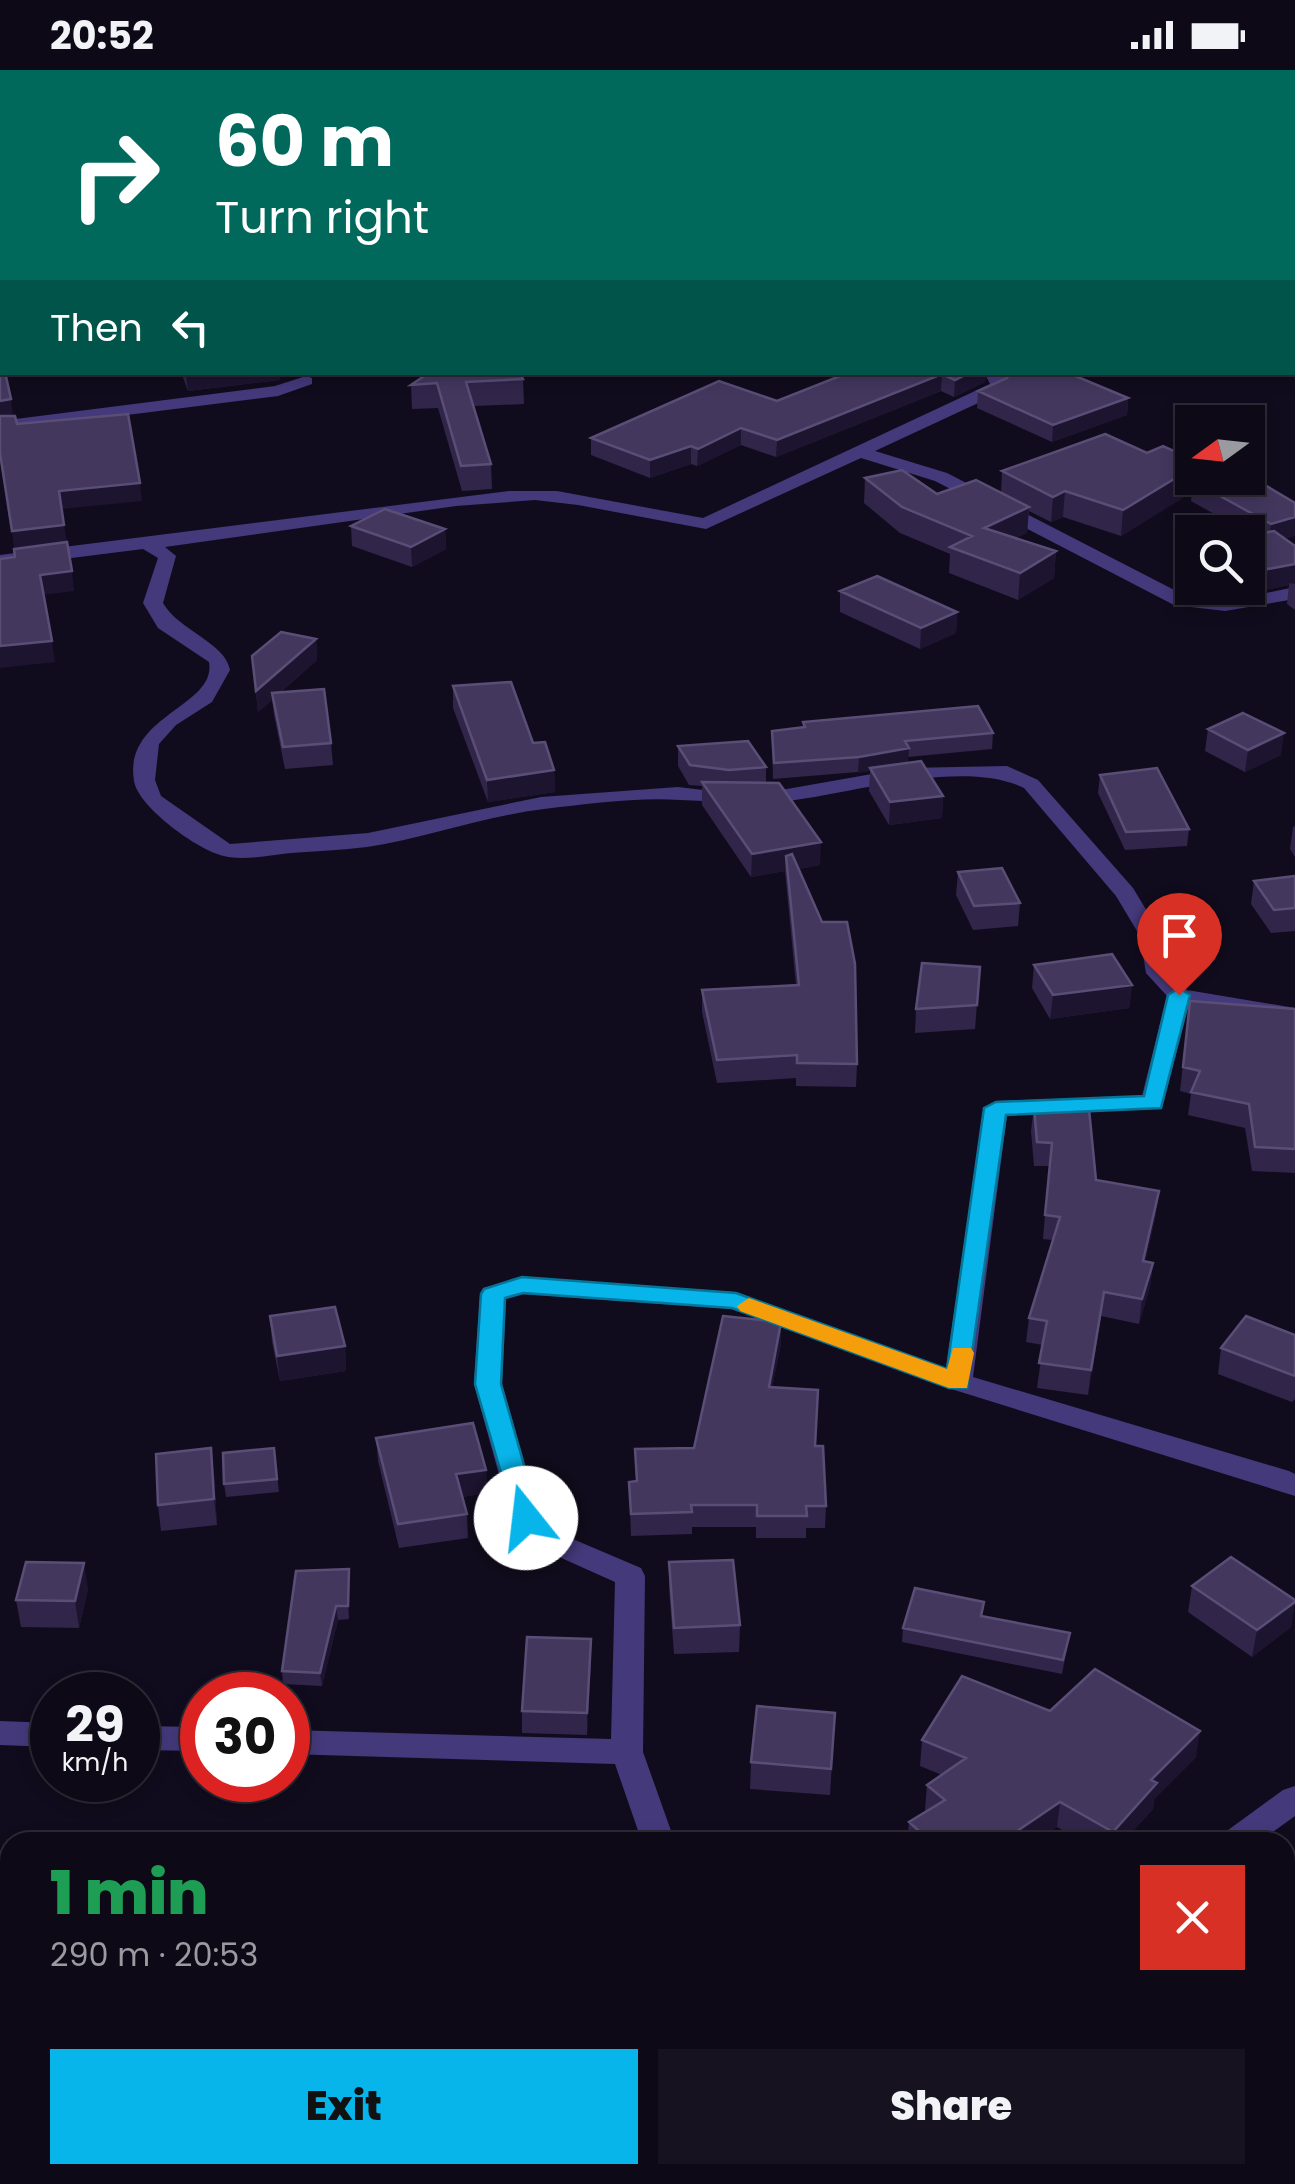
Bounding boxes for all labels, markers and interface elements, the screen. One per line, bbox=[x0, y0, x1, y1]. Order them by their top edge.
text: 20:52 bbox=[50, 9, 154, 62]
text: 60 m bbox=[215, 92, 394, 191]
icon: right bbox=[50, 110, 180, 240]
text: Turn right bbox=[215, 186, 429, 249]
icon: left bbox=[163, 300, 218, 355]
text: Then bbox=[50, 301, 143, 354]
north arrow bbox=[1175, 405, 1265, 495]
map controls bbox=[1175, 405, 1265, 605]
button: search bbox=[1175, 515, 1265, 605]
pin bbox=[1137, 893, 1222, 996]
icon: arrive bbox=[1152, 908, 1207, 963]
position arrow bbox=[474, 1466, 578, 1570]
speed limit sign: 30 bbox=[180, 1672, 310, 1802]
text: 29 bbox=[65, 1689, 125, 1760]
text: km/h bbox=[62, 1745, 128, 1780]
text: 1 min bbox=[50, 1851, 208, 1935]
button: close bbox=[1140, 1865, 1245, 1970]
text: 290 m · 20:53 bbox=[50, 1932, 258, 1977]
button: Exit bbox=[50, 2049, 638, 2164]
button: Share bbox=[658, 2049, 1245, 2164]

